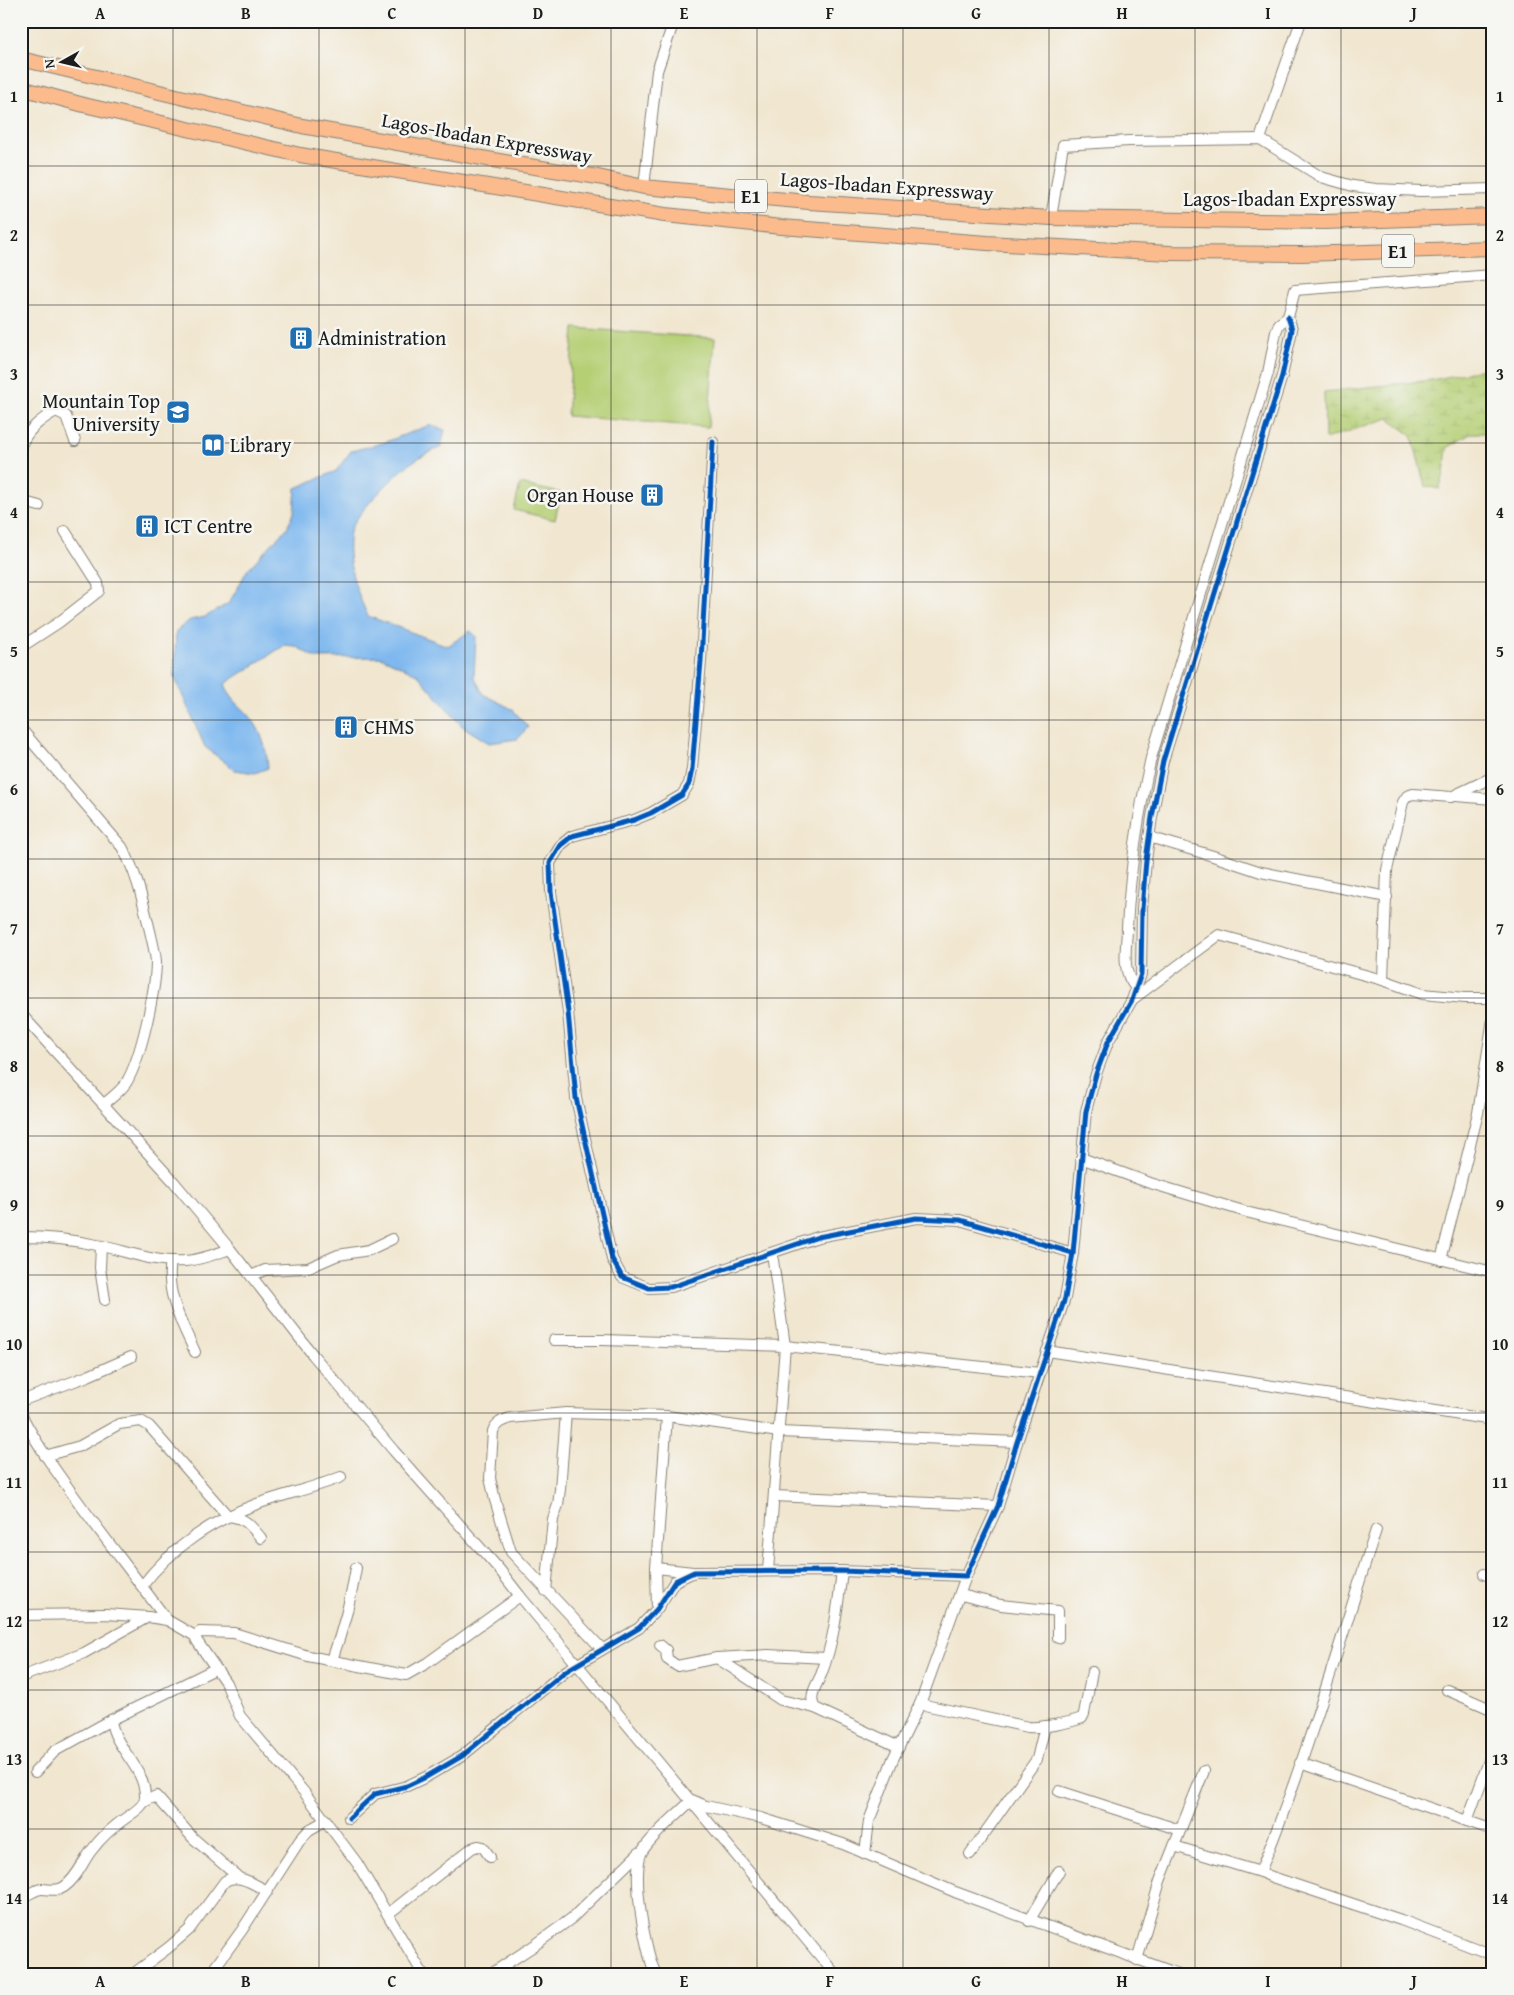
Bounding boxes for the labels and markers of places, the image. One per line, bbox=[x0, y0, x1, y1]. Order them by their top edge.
place label: Administration bbox=[318, 323, 446, 352]
building icon: Administration bbox=[288, 325, 314, 351]
place label: Mountain Top University bbox=[42, 386, 160, 438]
school or university icon: Mountain Top University bbox=[165, 399, 191, 425]
place label: Library bbox=[230, 430, 291, 459]
library icon: Library bbox=[200, 432, 226, 458]
place label: Organ House bbox=[527, 480, 634, 509]
building icon: Organ House bbox=[639, 482, 665, 508]
place label: ICT Centre bbox=[164, 511, 253, 540]
building icon: ICT Centre bbox=[134, 513, 160, 539]
place label: CHMS bbox=[364, 712, 414, 741]
building icon: CHMS bbox=[333, 714, 359, 740]

